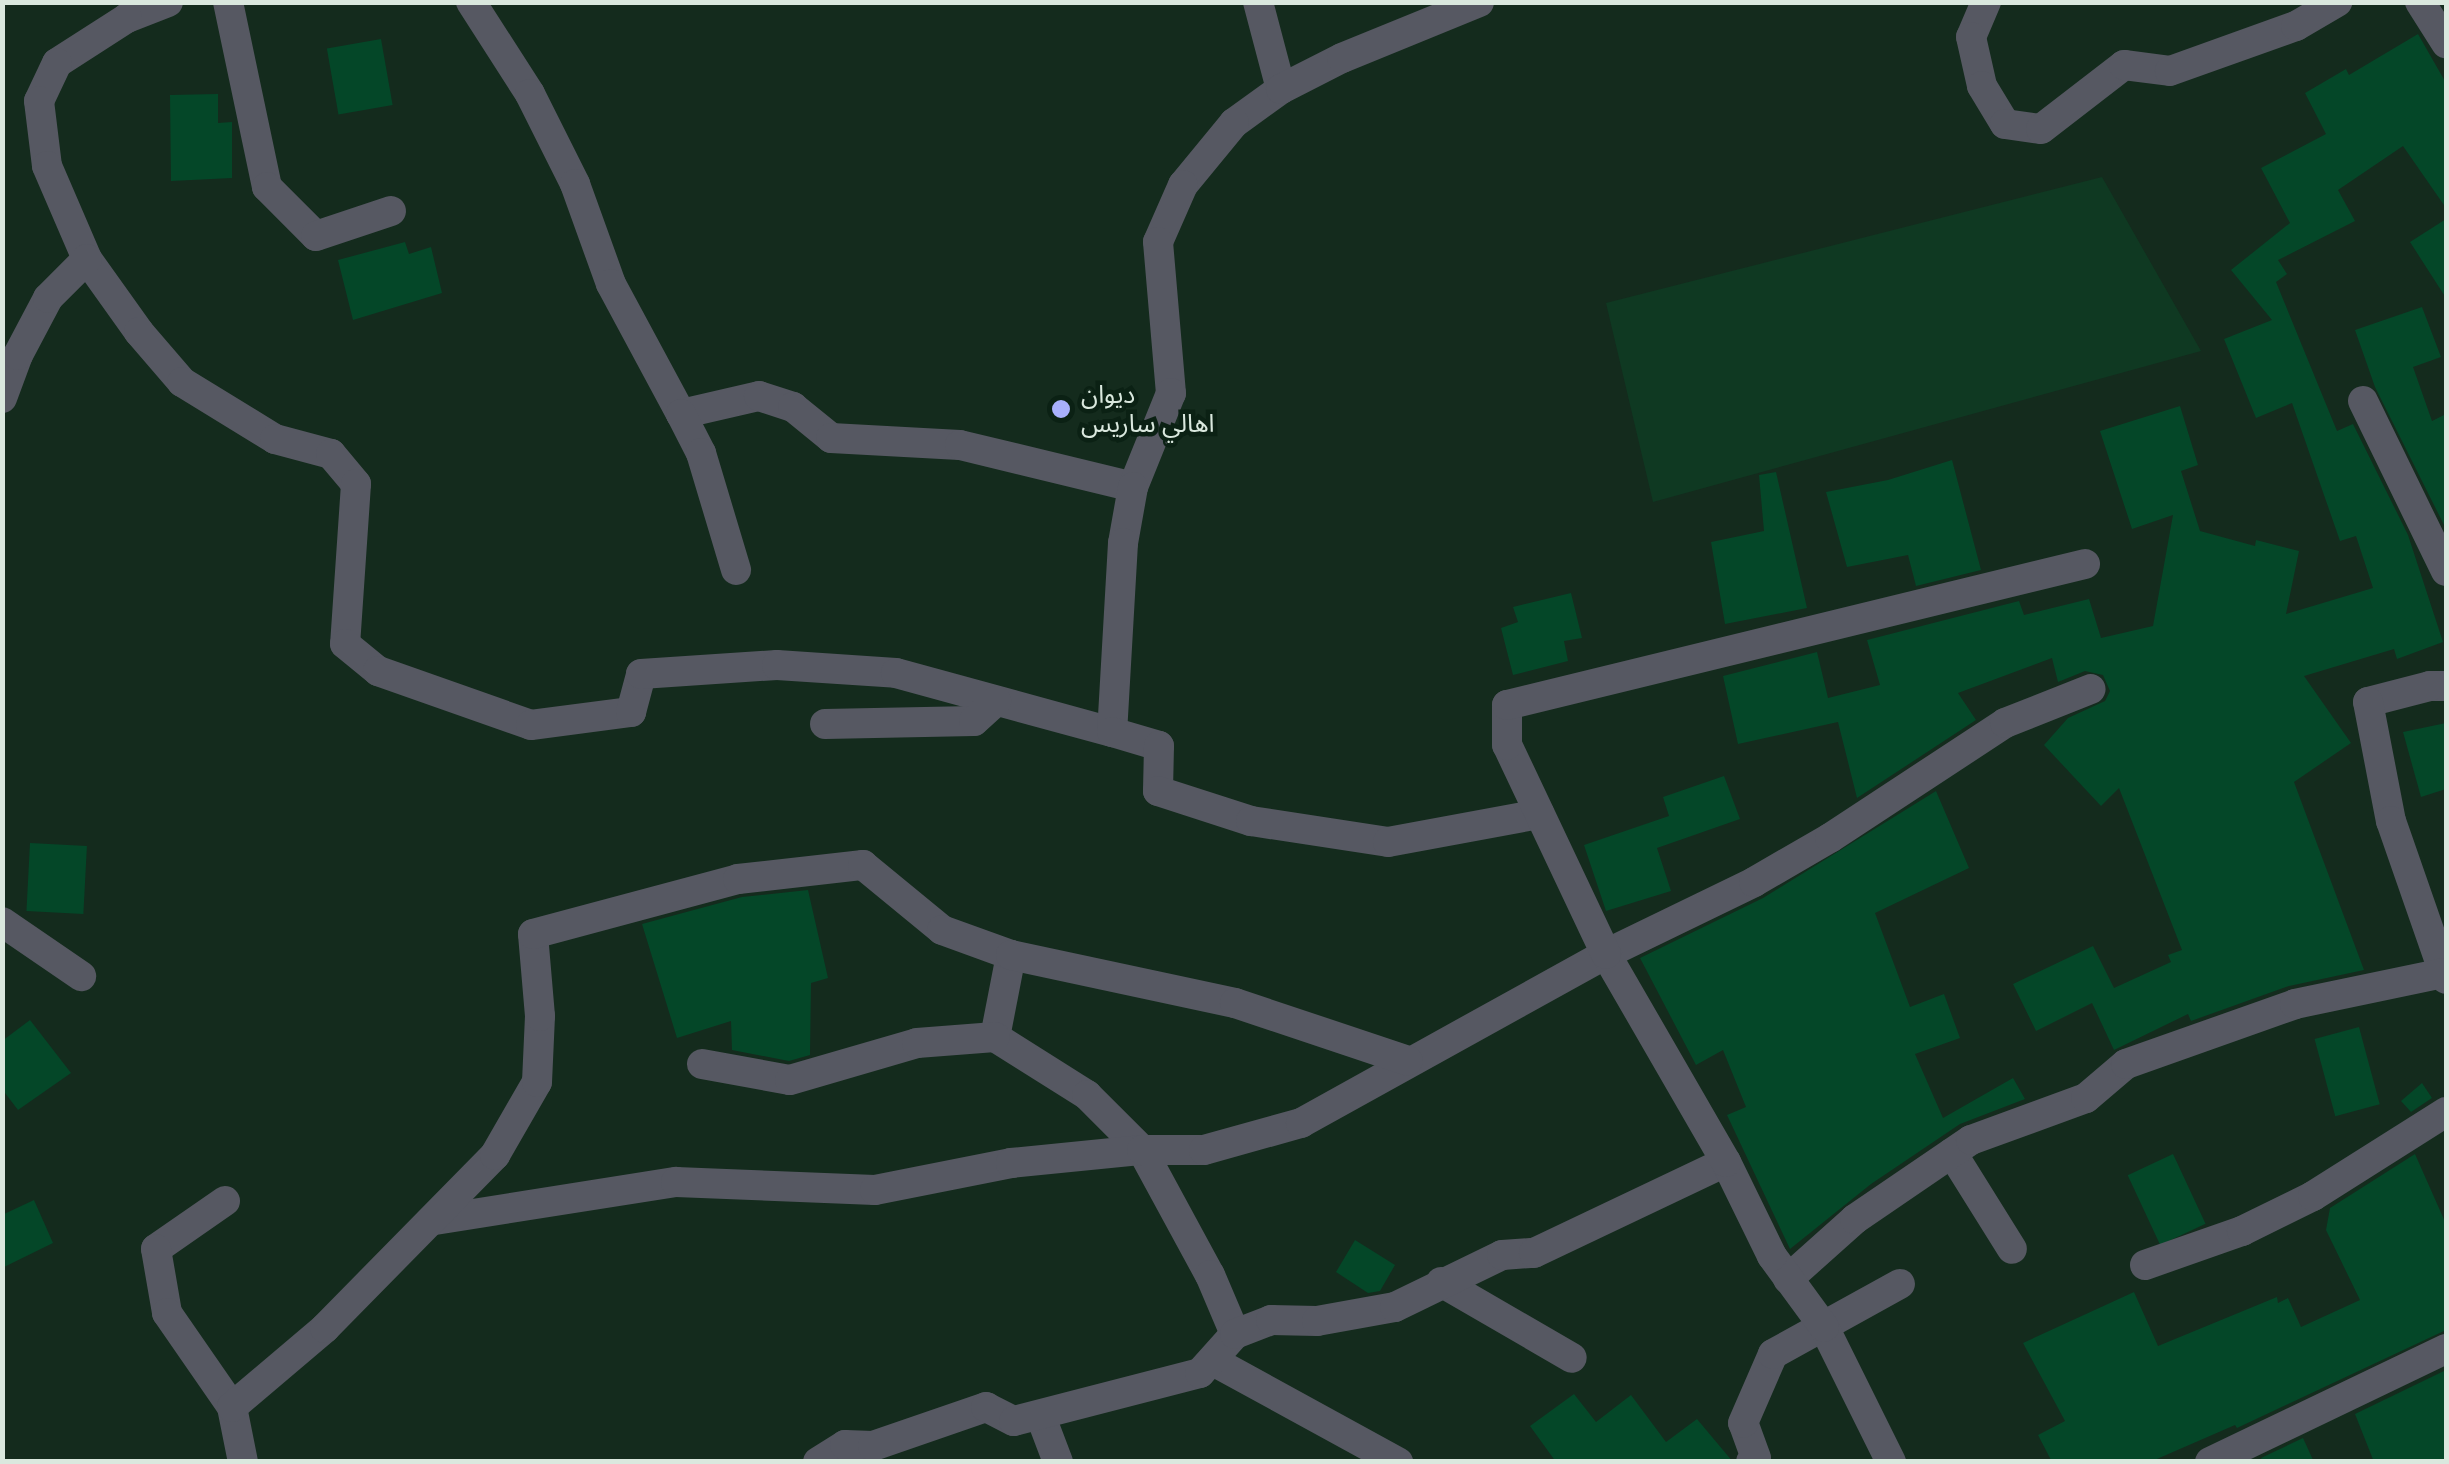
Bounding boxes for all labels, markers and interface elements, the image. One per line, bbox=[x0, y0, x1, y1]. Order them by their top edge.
place label: ديوان اهالي ساريس bbox=[1081, 380, 1215, 439]
marker: ديوان اهالي ساريس bbox=[1050, 398, 1072, 420]

